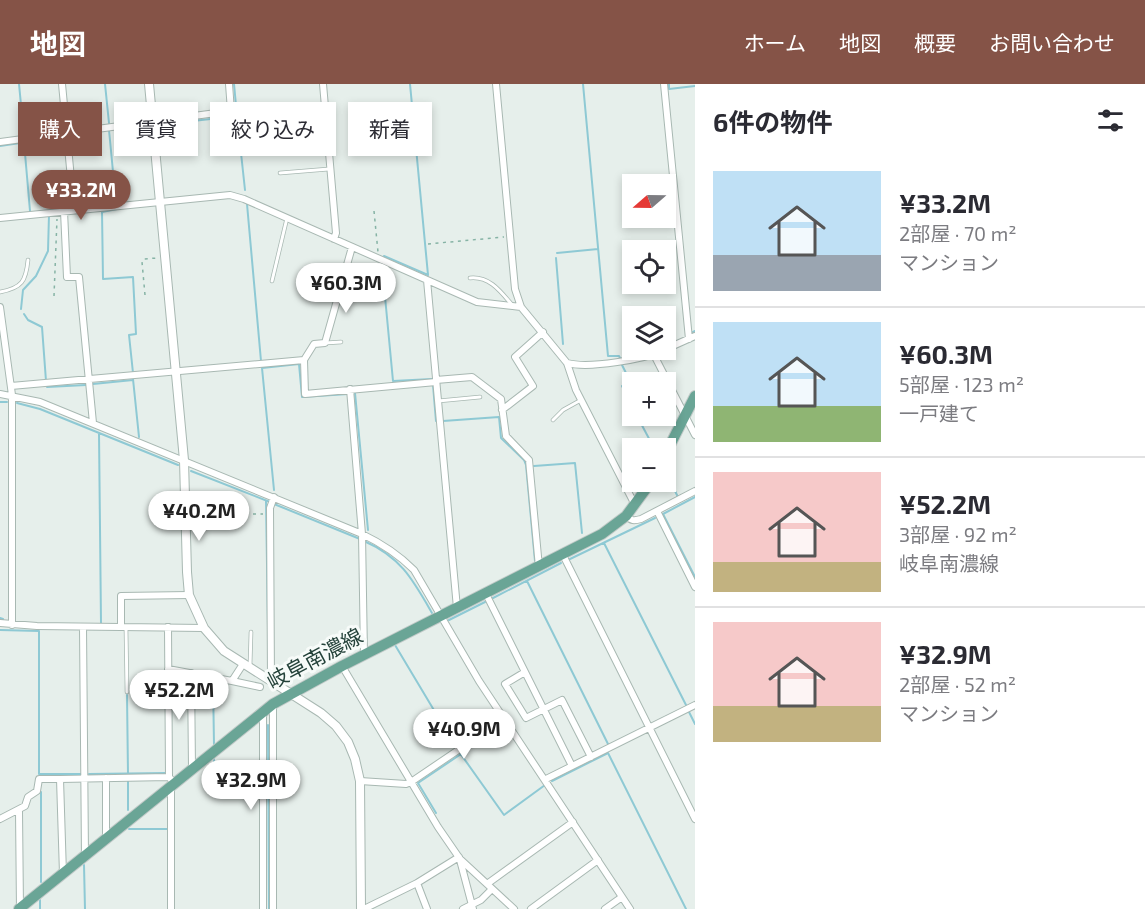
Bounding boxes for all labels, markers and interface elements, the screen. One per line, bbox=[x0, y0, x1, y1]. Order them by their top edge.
text: 地図 bbox=[30, 26, 86, 60]
text: ホーム bbox=[744, 30, 806, 55]
text: 地図 bbox=[839, 30, 881, 55]
text: 概要 bbox=[914, 30, 956, 55]
text: お問い合わせ bbox=[989, 30, 1115, 55]
chip: 購入 bbox=[18, 102, 102, 156]
chip: 賃貸 bbox=[114, 102, 198, 156]
chip: 絞り込み bbox=[210, 102, 336, 156]
chip: 新着 bbox=[348, 102, 432, 156]
icon: filters bbox=[1094, 104, 1127, 137]
text: 6件の物件 bbox=[713, 106, 832, 137]
pin: ¥33.2M bbox=[32, 170, 130, 221]
north arrow bbox=[622, 174, 676, 228]
map controls bbox=[622, 174, 676, 492]
text: ¥33.2M bbox=[46, 177, 116, 201]
text: ¥33.2M bbox=[899, 187, 991, 218]
icon: home bbox=[761, 195, 833, 267]
text: 2部屋 · 70 m² bbox=[899, 221, 1016, 245]
button: locate bbox=[622, 240, 676, 294]
text: マンション bbox=[899, 250, 999, 274]
pin: ¥60.3M bbox=[297, 263, 395, 314]
text: ¥60.3M bbox=[310, 270, 382, 294]
button: layers bbox=[622, 306, 676, 360]
text: ¥60.3M bbox=[899, 338, 993, 369]
icon: home bbox=[761, 346, 833, 418]
button: + bbox=[622, 372, 676, 426]
text: 5部屋 · 123 m² bbox=[899, 372, 1024, 396]
text: 一戸建て bbox=[899, 401, 979, 425]
button: − bbox=[622, 438, 676, 492]
text: ¥52.2M bbox=[899, 488, 991, 519]
pin: ¥40.2M bbox=[150, 491, 248, 542]
icon: home bbox=[761, 496, 833, 568]
text: ¥40.2M bbox=[162, 498, 236, 522]
text: 3部屋 · 92 m² bbox=[899, 522, 1017, 546]
text: 岐阜南濃線 bbox=[899, 551, 999, 575]
street label: 岐阜南濃線 bbox=[262, 622, 367, 693]
text: ¥32.9M bbox=[899, 638, 992, 669]
icon: home bbox=[761, 646, 833, 718]
pin: ¥52.2M bbox=[130, 670, 228, 721]
text: 2部屋 · 52 m² bbox=[899, 672, 1016, 696]
text: ¥52.2M bbox=[144, 677, 214, 701]
text: マンション bbox=[899, 701, 999, 725]
pin: ¥40.9M bbox=[415, 709, 513, 760]
text: ¥40.9M bbox=[427, 716, 501, 740]
pin: ¥32.9M bbox=[202, 760, 300, 811]
text: ¥32.9M bbox=[215, 767, 287, 791]

